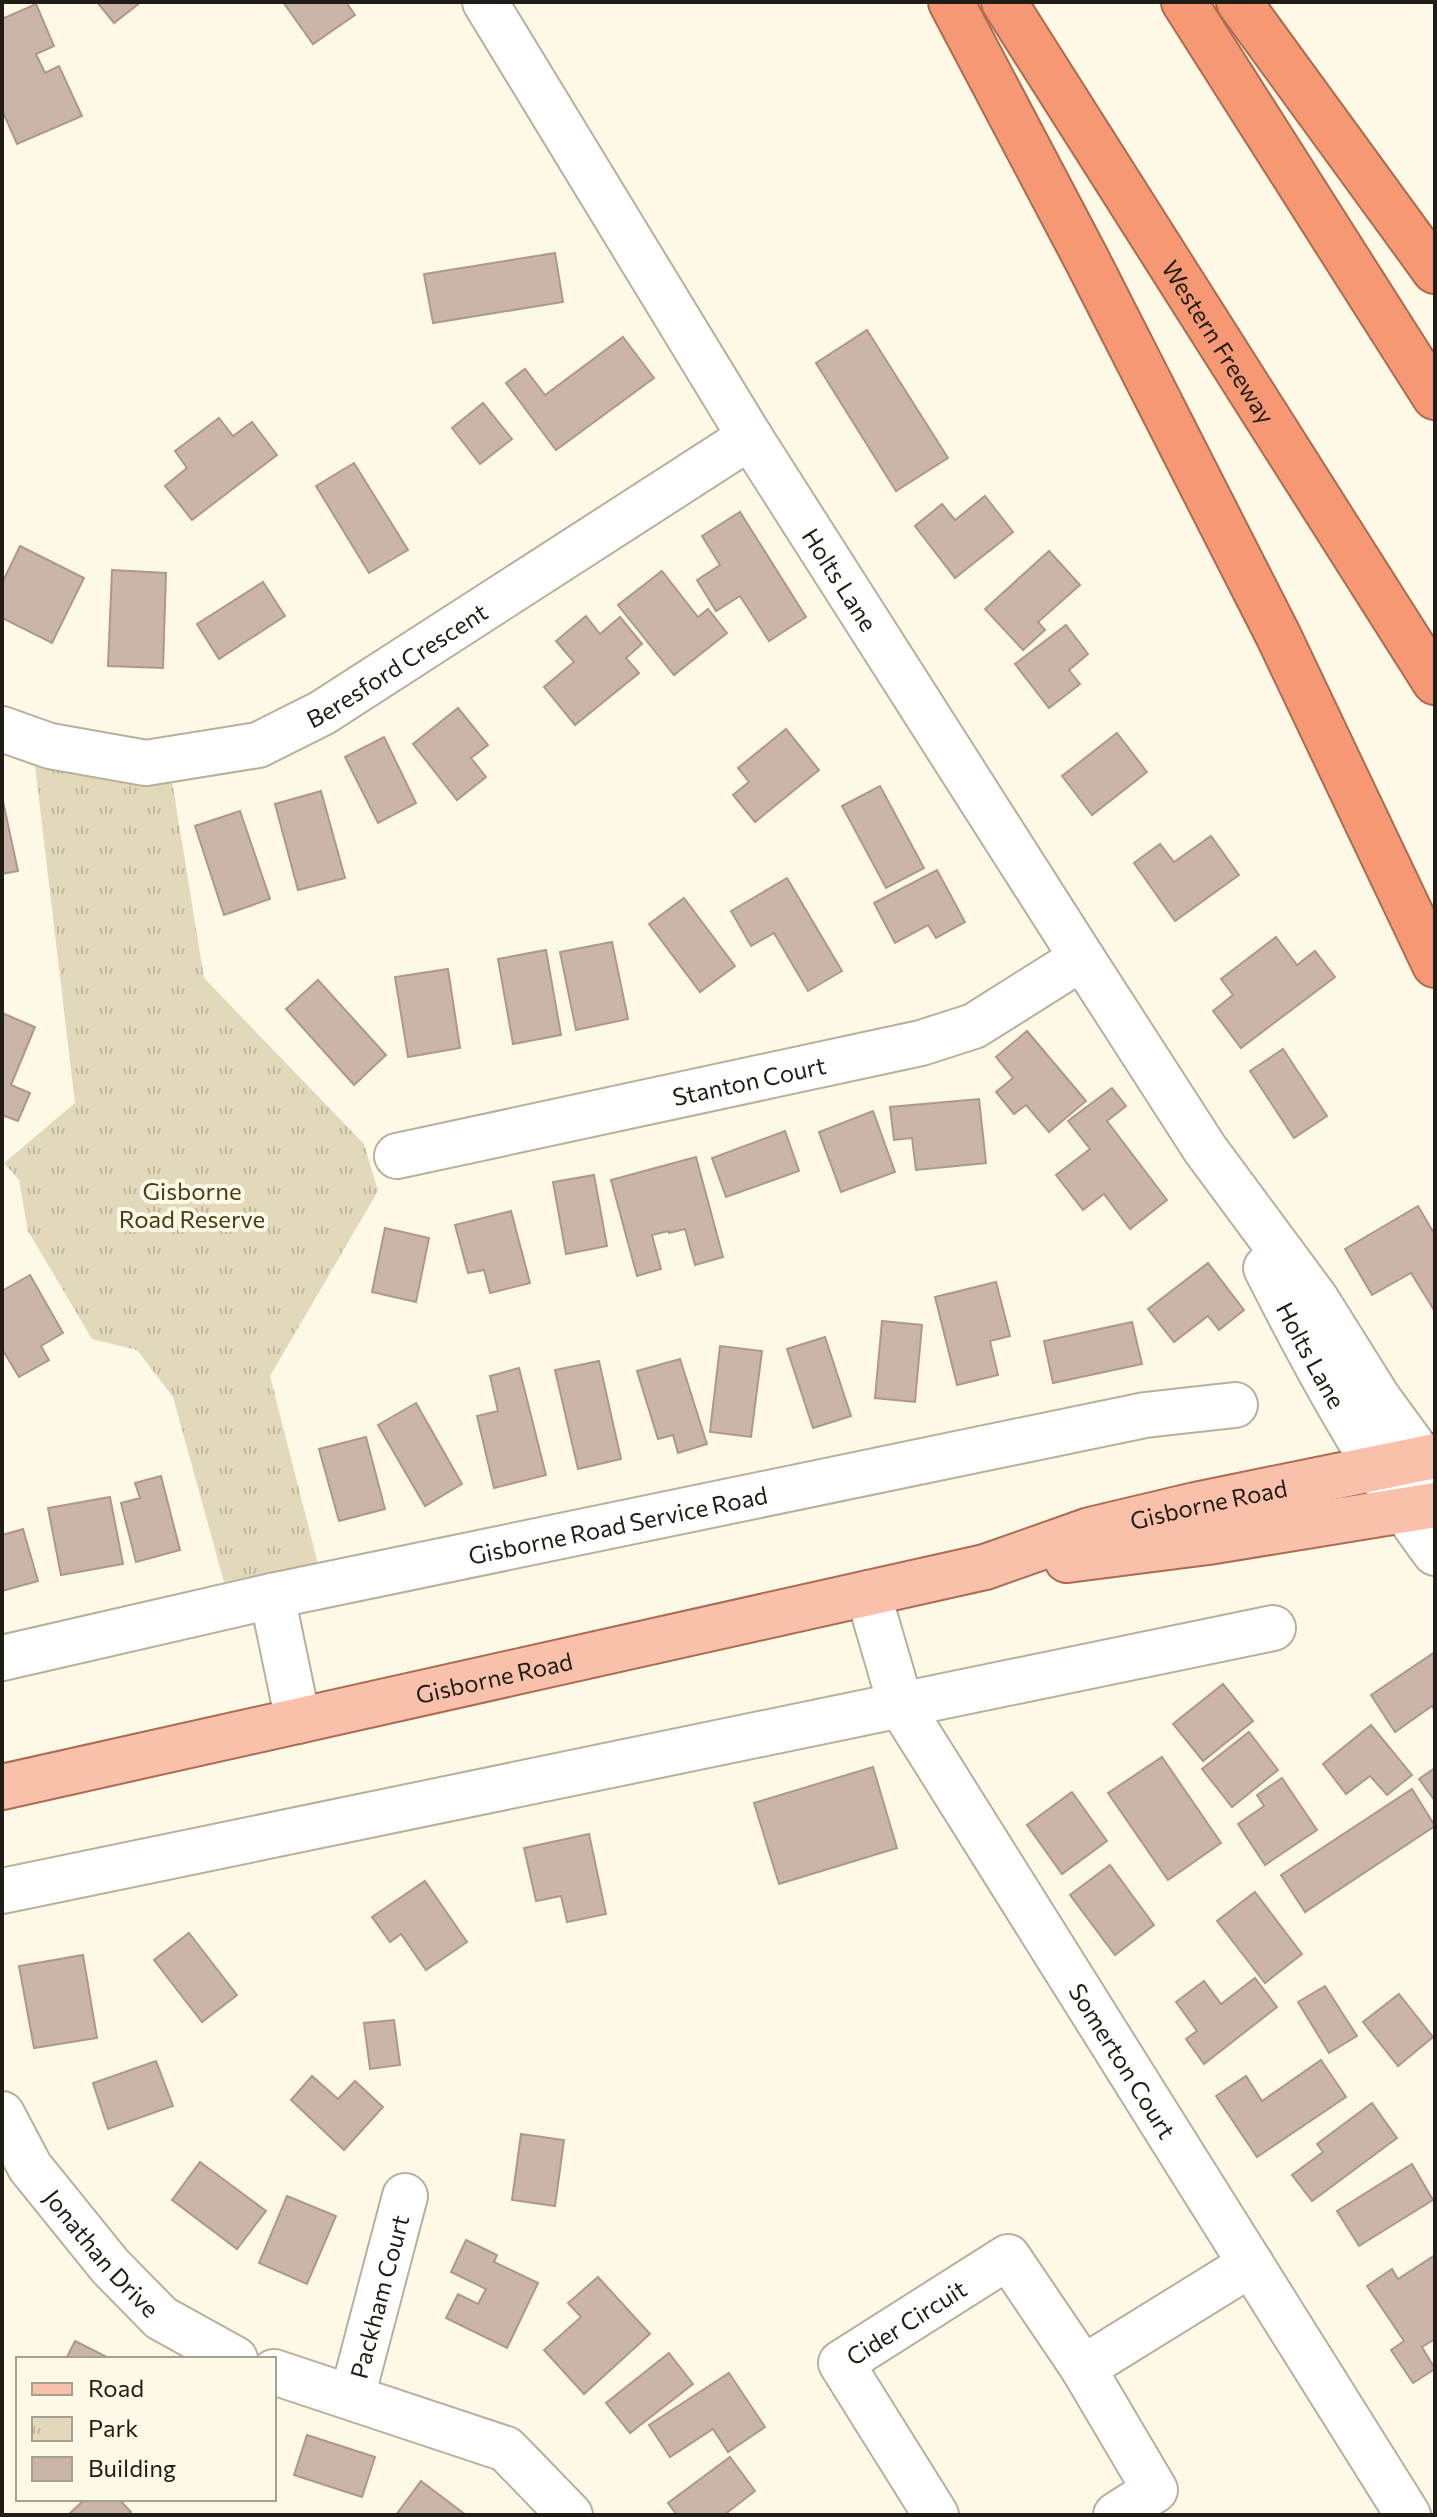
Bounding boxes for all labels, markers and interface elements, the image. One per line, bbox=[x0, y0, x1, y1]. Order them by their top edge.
street label: Western Freeway bbox=[1157, 254, 1282, 429]
street label: Holts Lane bbox=[797, 522, 884, 636]
street label: Beresford Crescent bbox=[301, 596, 492, 733]
street label: Stanton Court bbox=[670, 1049, 828, 1111]
park label: Gisborne Road Reserve bbox=[119, 1176, 265, 1233]
street label: Holts Lane bbox=[1271, 1297, 1352, 1413]
street label: Gisborne Road bbox=[1127, 1472, 1289, 1535]
street label: Gisborne Road Service Road bbox=[466, 1479, 770, 1569]
street label: Gisborne Road bbox=[413, 1645, 575, 1709]
street label: Somerton Court bbox=[1064, 1977, 1183, 2144]
street label: Jonathan Drive bbox=[39, 2183, 166, 2322]
street label: Packham Court bbox=[343, 2211, 414, 2381]
street label: Cider Circuit bbox=[840, 2273, 971, 2371]
legend bbox=[16, 2357, 276, 2501]
text: Road bbox=[88, 2373, 144, 2402]
text: Park bbox=[88, 2413, 138, 2442]
text: Building bbox=[88, 2453, 176, 2482]

